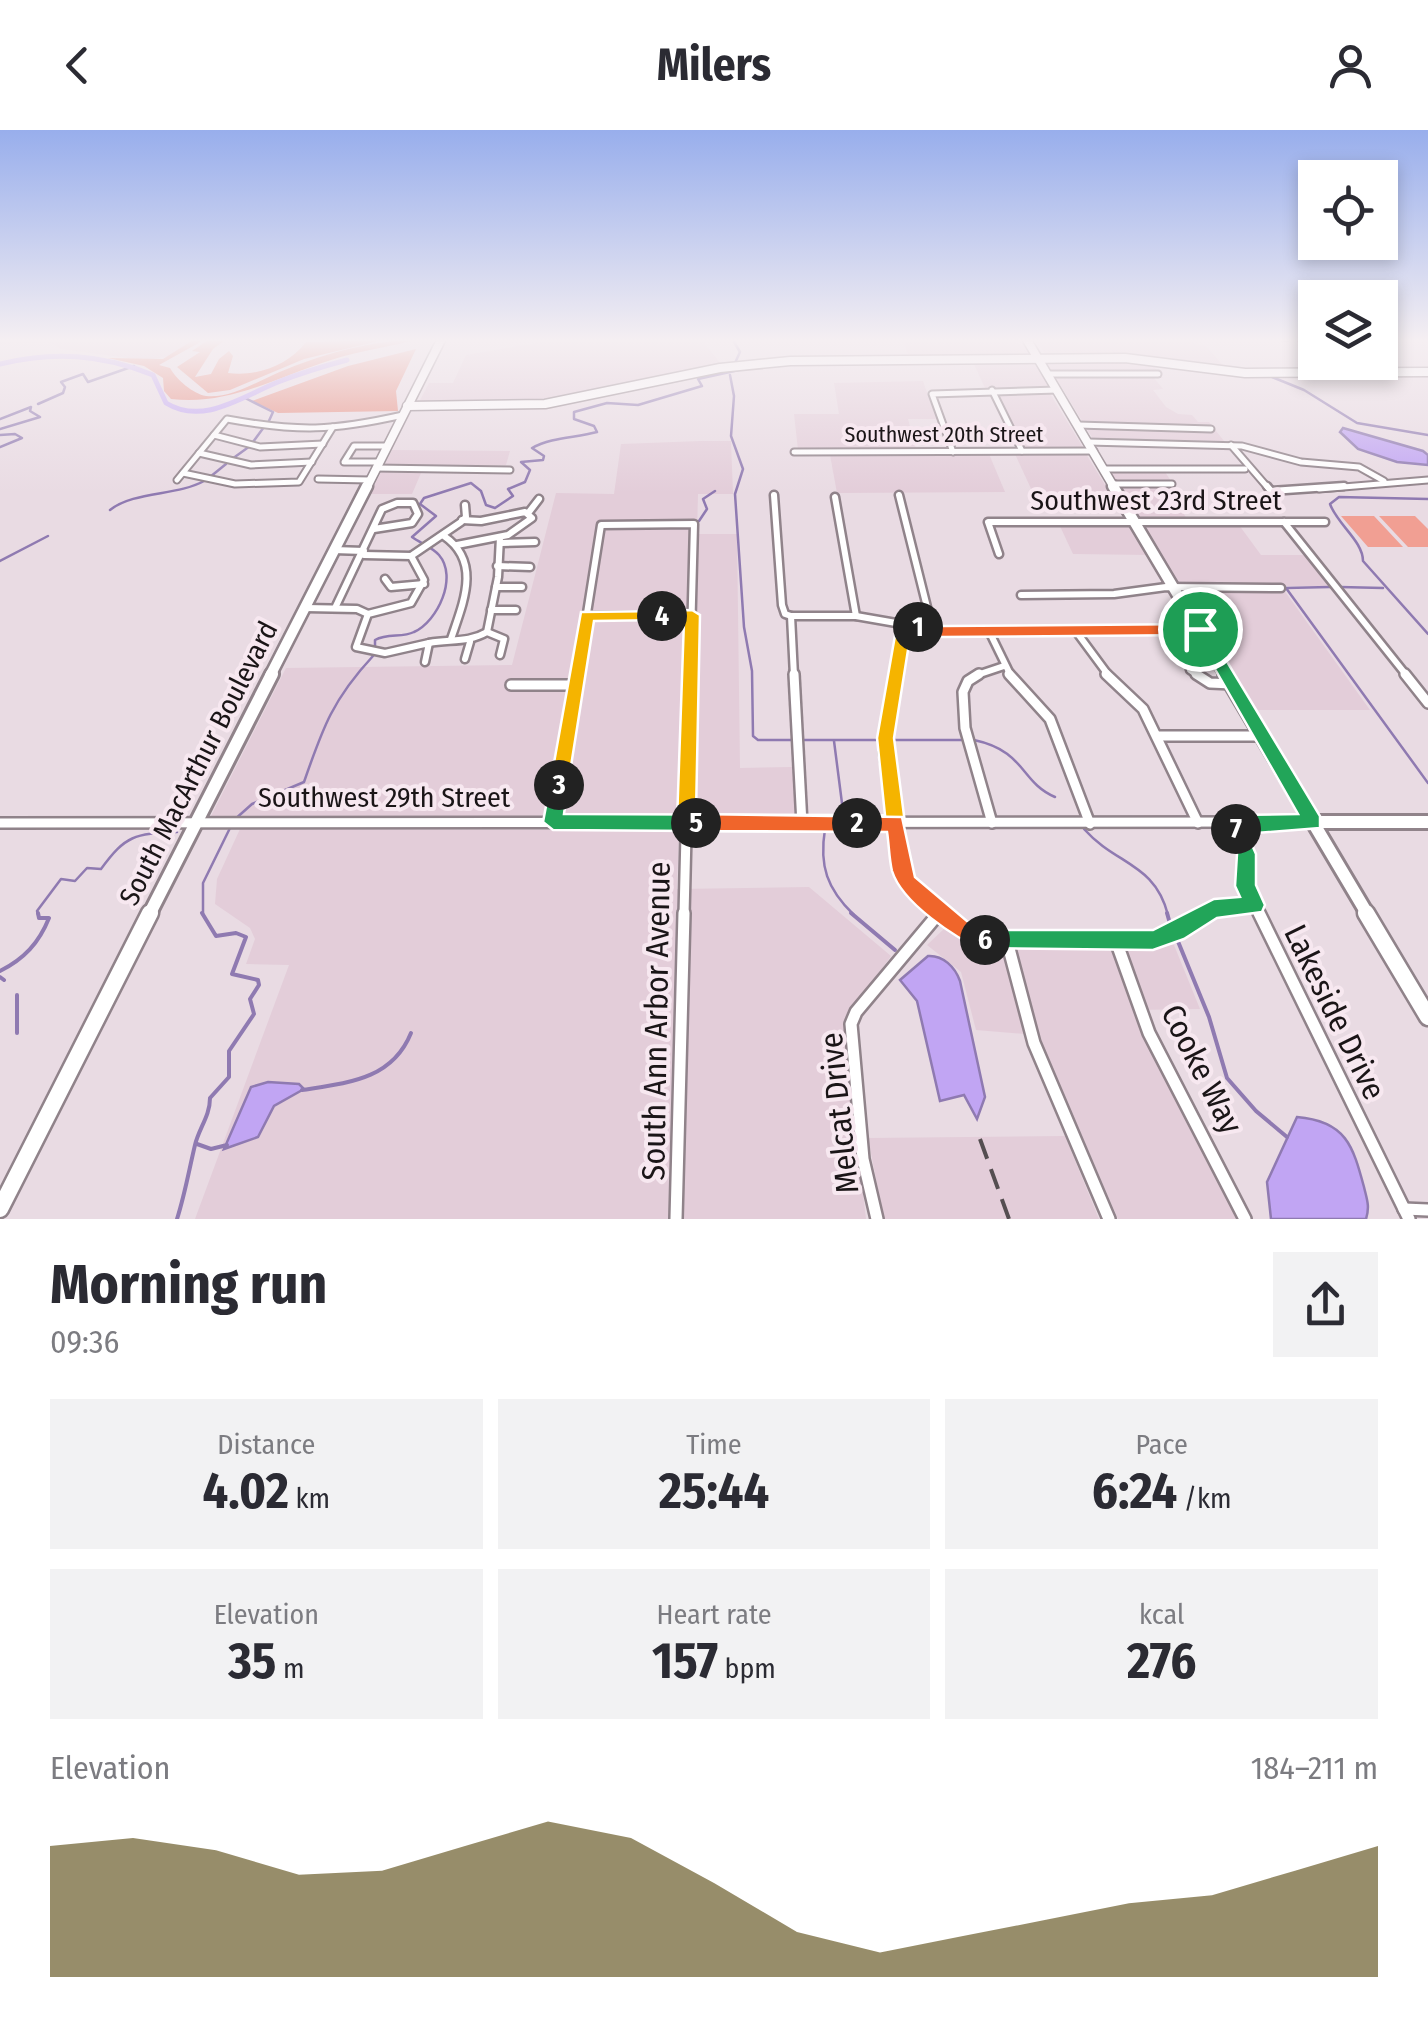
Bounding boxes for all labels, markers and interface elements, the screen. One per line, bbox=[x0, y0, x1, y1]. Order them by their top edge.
icon: back bbox=[50, 38, 105, 93]
text: Milers bbox=[657, 38, 771, 92]
icon: person bbox=[1323, 38, 1378, 93]
map controls bbox=[1298, 160, 1398, 380]
button: locate bbox=[1298, 160, 1398, 260]
button: layers bbox=[1298, 280, 1398, 380]
street label: Southwest 20th Street bbox=[844, 421, 1044, 448]
street label: Southwest 23rd Street bbox=[1030, 484, 1283, 517]
pin bbox=[1158, 587, 1243, 672]
pin: 4 bbox=[637, 591, 687, 641]
text: 4 bbox=[655, 599, 669, 632]
pin: 1 bbox=[893, 602, 943, 652]
icon: arrive bbox=[1173, 602, 1228, 657]
text: 1 bbox=[912, 610, 924, 643]
street label: South MacArthur Boulevard bbox=[112, 616, 284, 911]
pin: 3 bbox=[534, 760, 584, 810]
text: 3 bbox=[552, 768, 566, 801]
street label: Southwest 29th Street bbox=[258, 781, 511, 814]
pin: 5 bbox=[671, 798, 721, 848]
pin: 2 bbox=[832, 798, 882, 848]
pin: 7 bbox=[1211, 804, 1261, 854]
text: 5 bbox=[689, 806, 703, 839]
text: 2 bbox=[851, 806, 863, 839]
text: 7 bbox=[1230, 812, 1242, 845]
street label: South Ann Arbor Avenue bbox=[634, 861, 678, 1181]
pin: 6 bbox=[960, 915, 1010, 965]
street label: Lakeside Drive bbox=[1276, 918, 1394, 1106]
text: 6 bbox=[978, 923, 992, 956]
street label: Cooke Way bbox=[1153, 998, 1251, 1141]
street label: Melcat Drive bbox=[812, 1031, 866, 1195]
text: Morning run bbox=[50, 1252, 327, 1318]
button: share bbox=[1273, 1252, 1378, 1357]
text: 09:36 bbox=[50, 1323, 119, 1361]
text: Distance bbox=[217, 1428, 315, 1461]
text: Time bbox=[686, 1428, 742, 1461]
text: Pace bbox=[1136, 1428, 1188, 1461]
text: 4.02 bbox=[203, 1461, 289, 1521]
text: 25:44 bbox=[659, 1461, 769, 1521]
text: 6:24 bbox=[1092, 1461, 1177, 1521]
text: km bbox=[289, 1482, 330, 1515]
text: /km bbox=[1177, 1482, 1232, 1515]
text: Elevation bbox=[214, 1598, 319, 1631]
text: Heart rate bbox=[657, 1598, 771, 1631]
text: kcal bbox=[1139, 1598, 1184, 1631]
text: 35 bbox=[228, 1631, 276, 1691]
text: 157 bbox=[652, 1631, 718, 1691]
text: 276 bbox=[1127, 1631, 1196, 1691]
text: m bbox=[276, 1652, 304, 1685]
text: bpm bbox=[718, 1652, 776, 1685]
text: Elevation bbox=[50, 1749, 170, 1787]
text: 184–211 m bbox=[1251, 1749, 1378, 1787]

